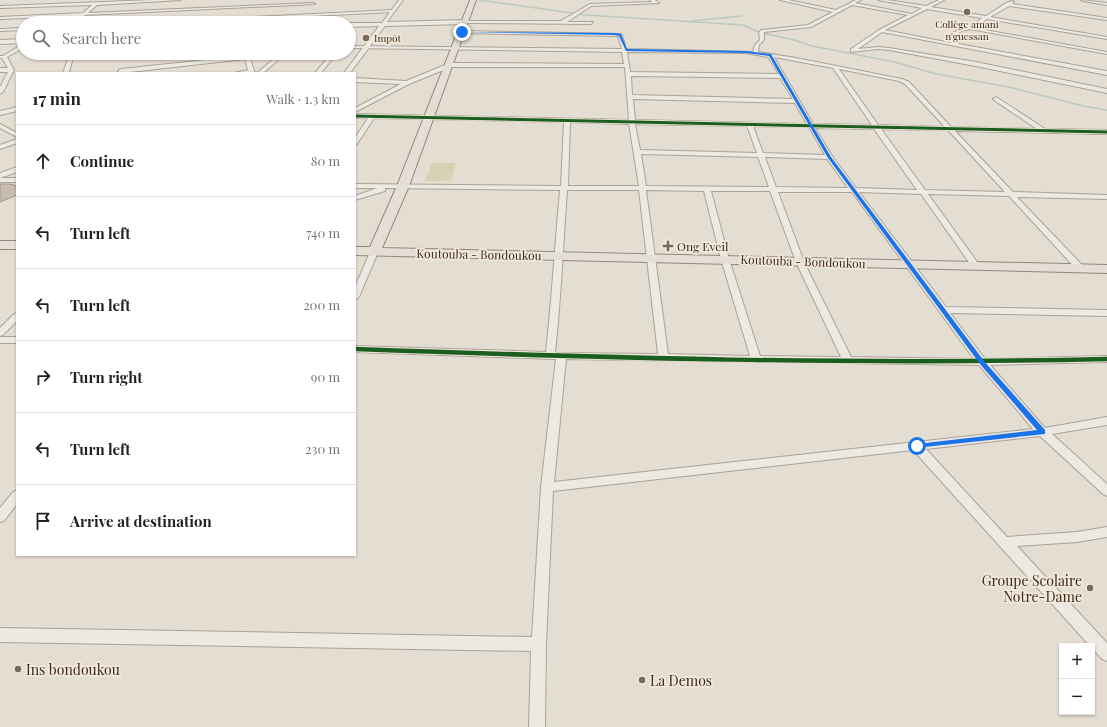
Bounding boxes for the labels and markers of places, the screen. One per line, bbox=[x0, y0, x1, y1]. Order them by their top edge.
marker: Collège amani n'guessan bbox=[962, 7, 972, 17]
place label: Collège amani n'guessan bbox=[935, 17, 999, 43]
place label: Impôt bbox=[374, 31, 402, 45]
marker: Impôt bbox=[361, 33, 371, 43]
place label: Ong Eveil bbox=[677, 238, 729, 254]
marker: Ong Eveil bbox=[662, 240, 674, 252]
place label: Groupe Scolaire Notre-Dame bbox=[982, 571, 1082, 606]
marker: Groupe Scolaire Notre-Dame bbox=[1085, 583, 1095, 593]
place label: Ins bondoukou bbox=[26, 660, 120, 679]
marker: Ins bondoukou bbox=[13, 664, 23, 674]
place label: La Demos bbox=[650, 671, 712, 690]
marker: La Demos bbox=[637, 675, 647, 685]

